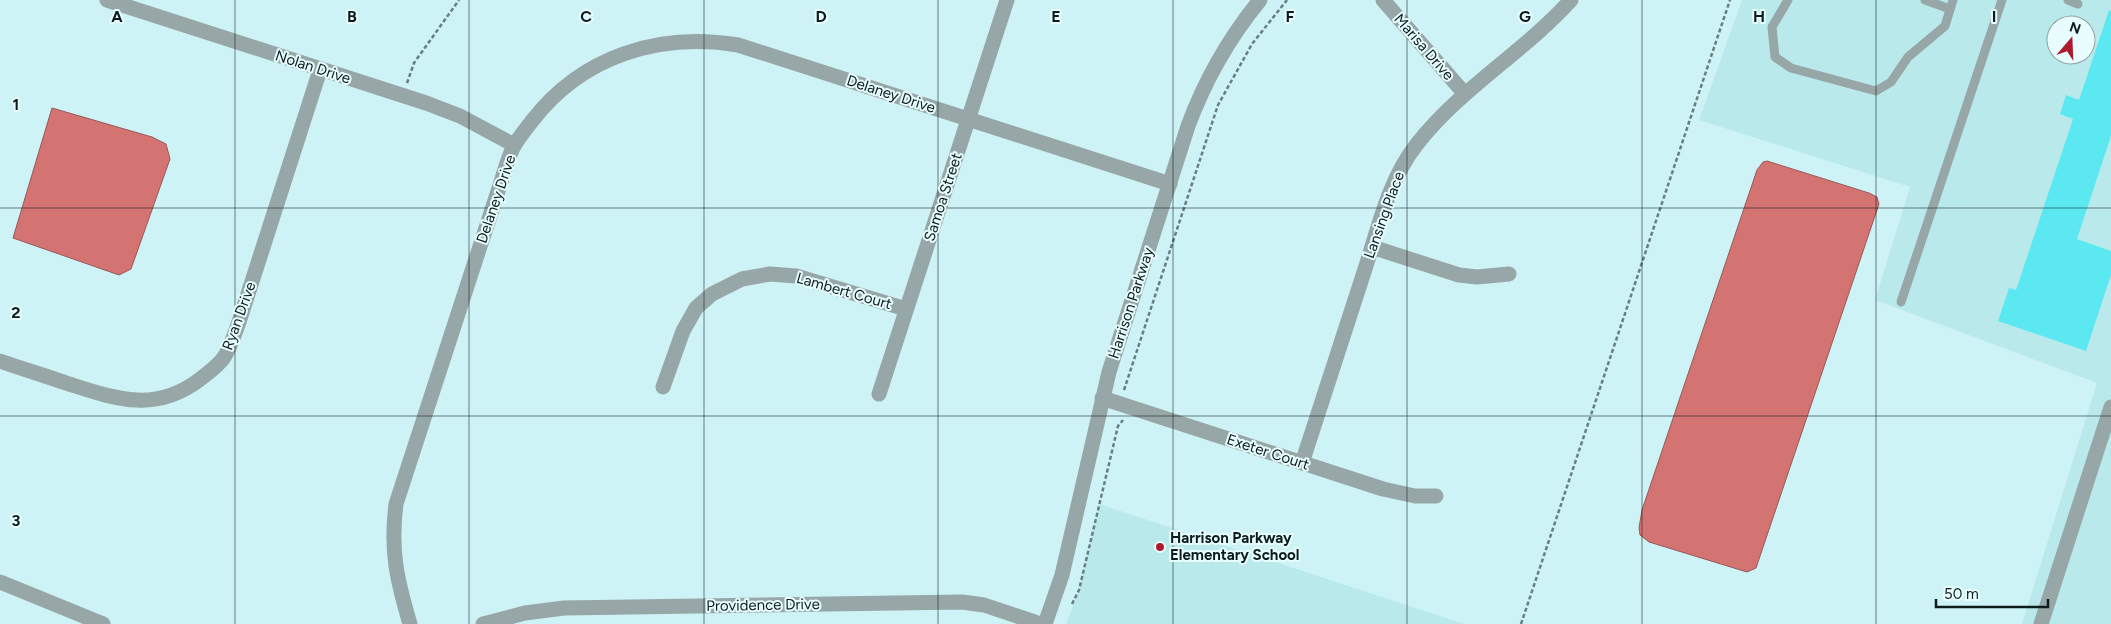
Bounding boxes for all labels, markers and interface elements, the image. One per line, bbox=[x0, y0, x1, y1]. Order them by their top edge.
text: A bbox=[111, 7, 123, 26]
text: B bbox=[347, 7, 357, 26]
text: C bbox=[580, 7, 592, 26]
text: D bbox=[815, 7, 827, 26]
text: E bbox=[1051, 7, 1061, 26]
text: F bbox=[1286, 7, 1295, 26]
text: G bbox=[1519, 7, 1531, 26]
text: H bbox=[1753, 7, 1765, 26]
text: I bbox=[1992, 7, 1996, 26]
street label: Marisa Drive bbox=[1390, 10, 1458, 84]
north arrow bbox=[2046, 15, 2096, 65]
text: N bbox=[2067, 18, 2083, 38]
street label: Nolan Drive bbox=[273, 46, 353, 88]
street label: Delaney Drive bbox=[844, 71, 938, 117]
text: 1 bbox=[13, 95, 19, 114]
street label: Samoa Street bbox=[920, 150, 966, 243]
street label: Delaney Drive bbox=[472, 153, 520, 245]
street label: Lansing Place bbox=[1360, 169, 1408, 261]
street label: Harrison Parkway bbox=[1105, 245, 1157, 361]
street label: Lambert Court bbox=[794, 269, 894, 313]
street label: Ryan Drive bbox=[218, 279, 260, 353]
text: 2 bbox=[11, 303, 21, 322]
street label: Exeter Court bbox=[1225, 430, 1312, 474]
text: 3 bbox=[12, 511, 21, 530]
place label: Harrison Parkway Elementary School bbox=[1170, 529, 1300, 564]
marker: Harrison Parkway Elementary School bbox=[1154, 541, 1166, 553]
scale bar bbox=[1936, 576, 2048, 608]
text: 50 m bbox=[1944, 585, 1979, 603]
street label: Providence Drive bbox=[706, 595, 820, 615]

